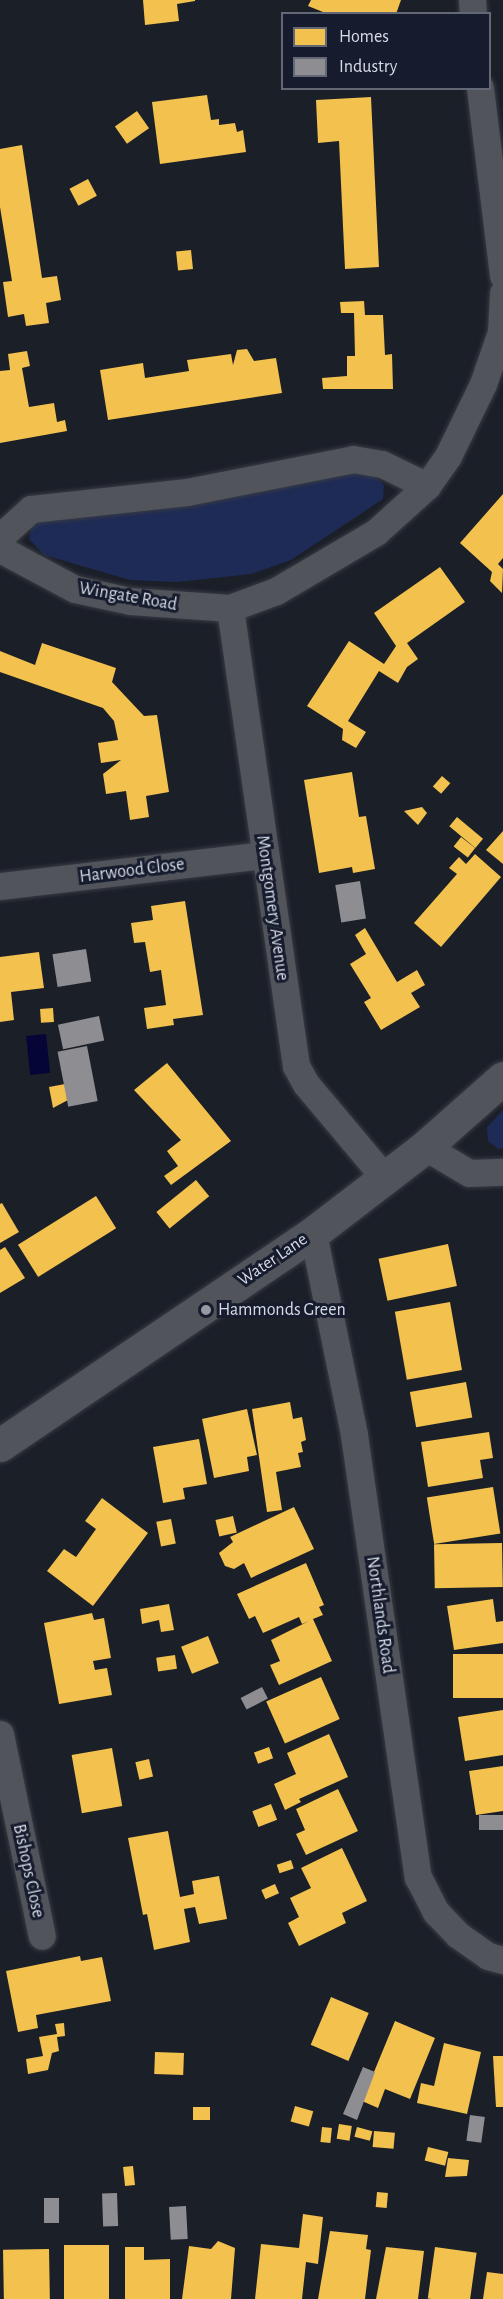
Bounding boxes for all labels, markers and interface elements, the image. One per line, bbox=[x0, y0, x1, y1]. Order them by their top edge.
legend bbox=[281, 12, 491, 90]
text: Homes bbox=[339, 28, 389, 46]
text: Industry bbox=[339, 58, 398, 76]
street label: Wingate Road bbox=[77, 578, 179, 616]
street label: Montgomery Avenue bbox=[251, 834, 293, 982]
street label: Harwood Close bbox=[78, 854, 186, 888]
street label: Water Lane bbox=[234, 1229, 312, 1291]
place label: Hammonds Green bbox=[218, 1299, 346, 1321]
marker: Hammonds Green bbox=[199, 1303, 213, 1317]
street label: Northlands Road bbox=[361, 1555, 399, 1675]
street label: Bishops Close bbox=[8, 1822, 48, 1920]

